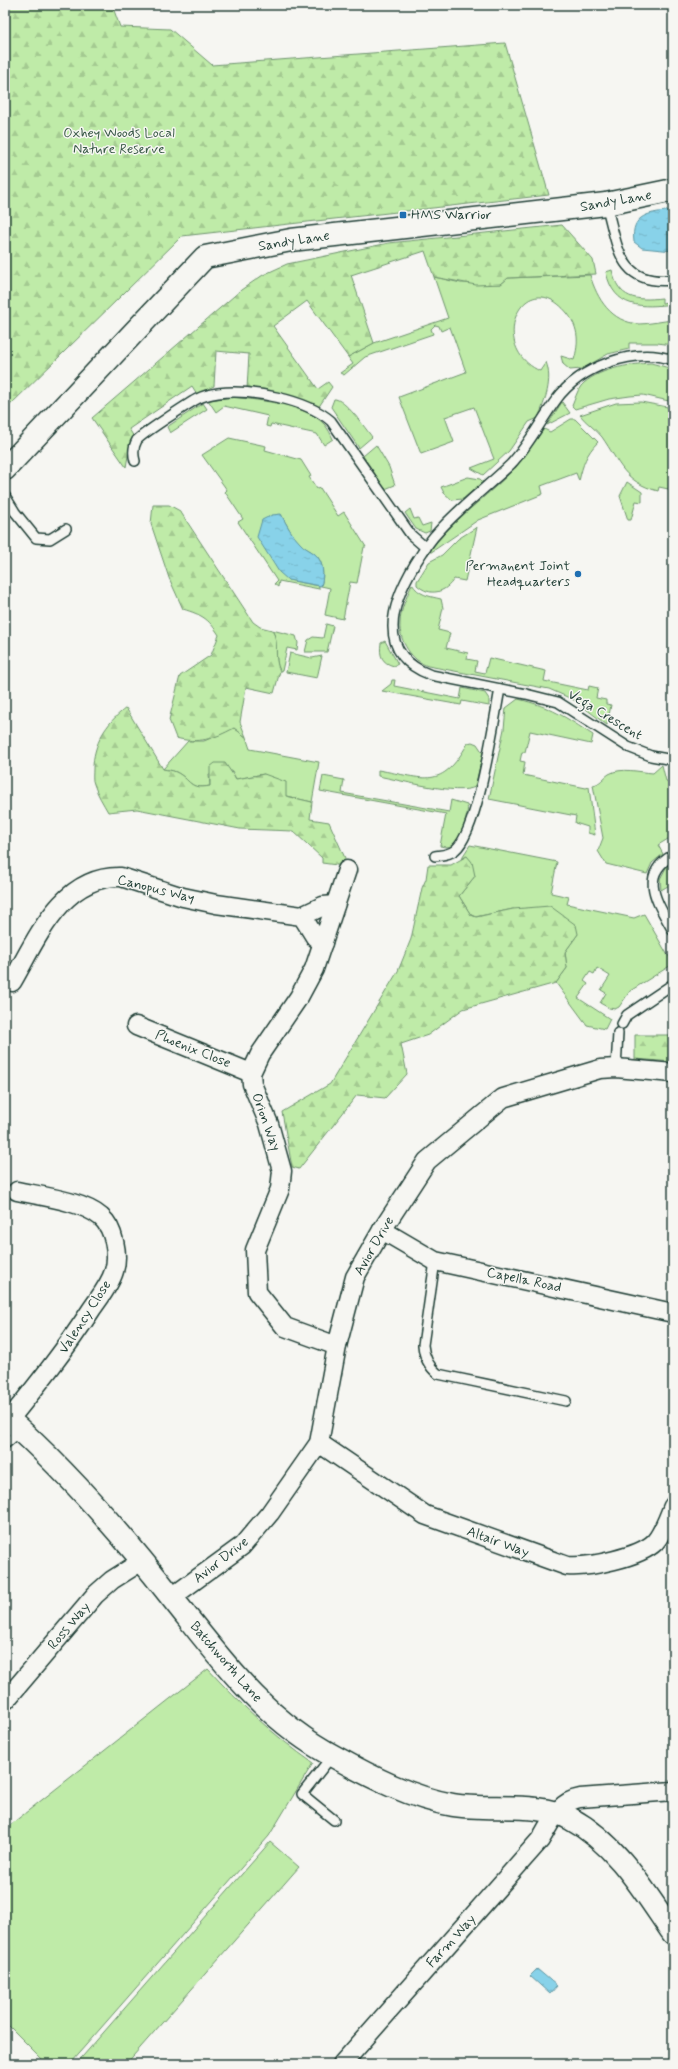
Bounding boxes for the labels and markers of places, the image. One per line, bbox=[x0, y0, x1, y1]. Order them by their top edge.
place label: HMS Warrior bbox=[411, 206, 492, 224]
marker: HMS Warrior bbox=[398, 210, 408, 220]
place label: Permanent Joint Headquarters bbox=[465, 557, 570, 591]
marker: Permanent Joint Headquarters bbox=[573, 569, 583, 579]

